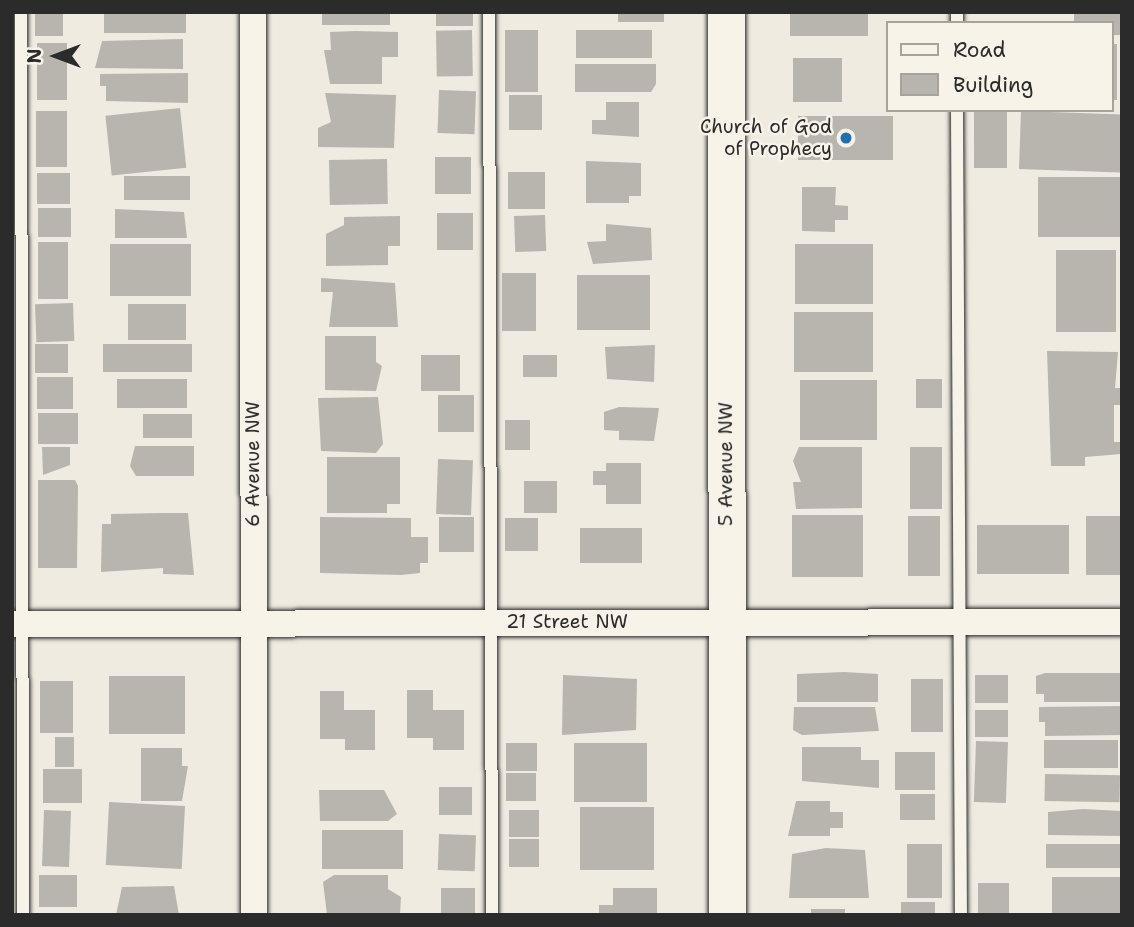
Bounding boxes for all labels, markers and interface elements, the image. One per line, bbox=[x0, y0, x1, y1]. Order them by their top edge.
north arrow bbox=[21, 21, 91, 91]
legend bbox=[886, 21, 1113, 112]
text: Road bbox=[953, 36, 1006, 64]
text: N bbox=[22, 48, 47, 64]
text: Building bbox=[953, 71, 1033, 99]
place label: Church of God of Prophecy bbox=[700, 116, 832, 160]
marker: Church of God of Prophecy bbox=[838, 130, 854, 146]
street label: 6 Avenue NW bbox=[242, 401, 264, 527]
street label: 5 Avenue NW bbox=[715, 402, 737, 526]
street label: 21 Street NW bbox=[506, 611, 628, 633]

